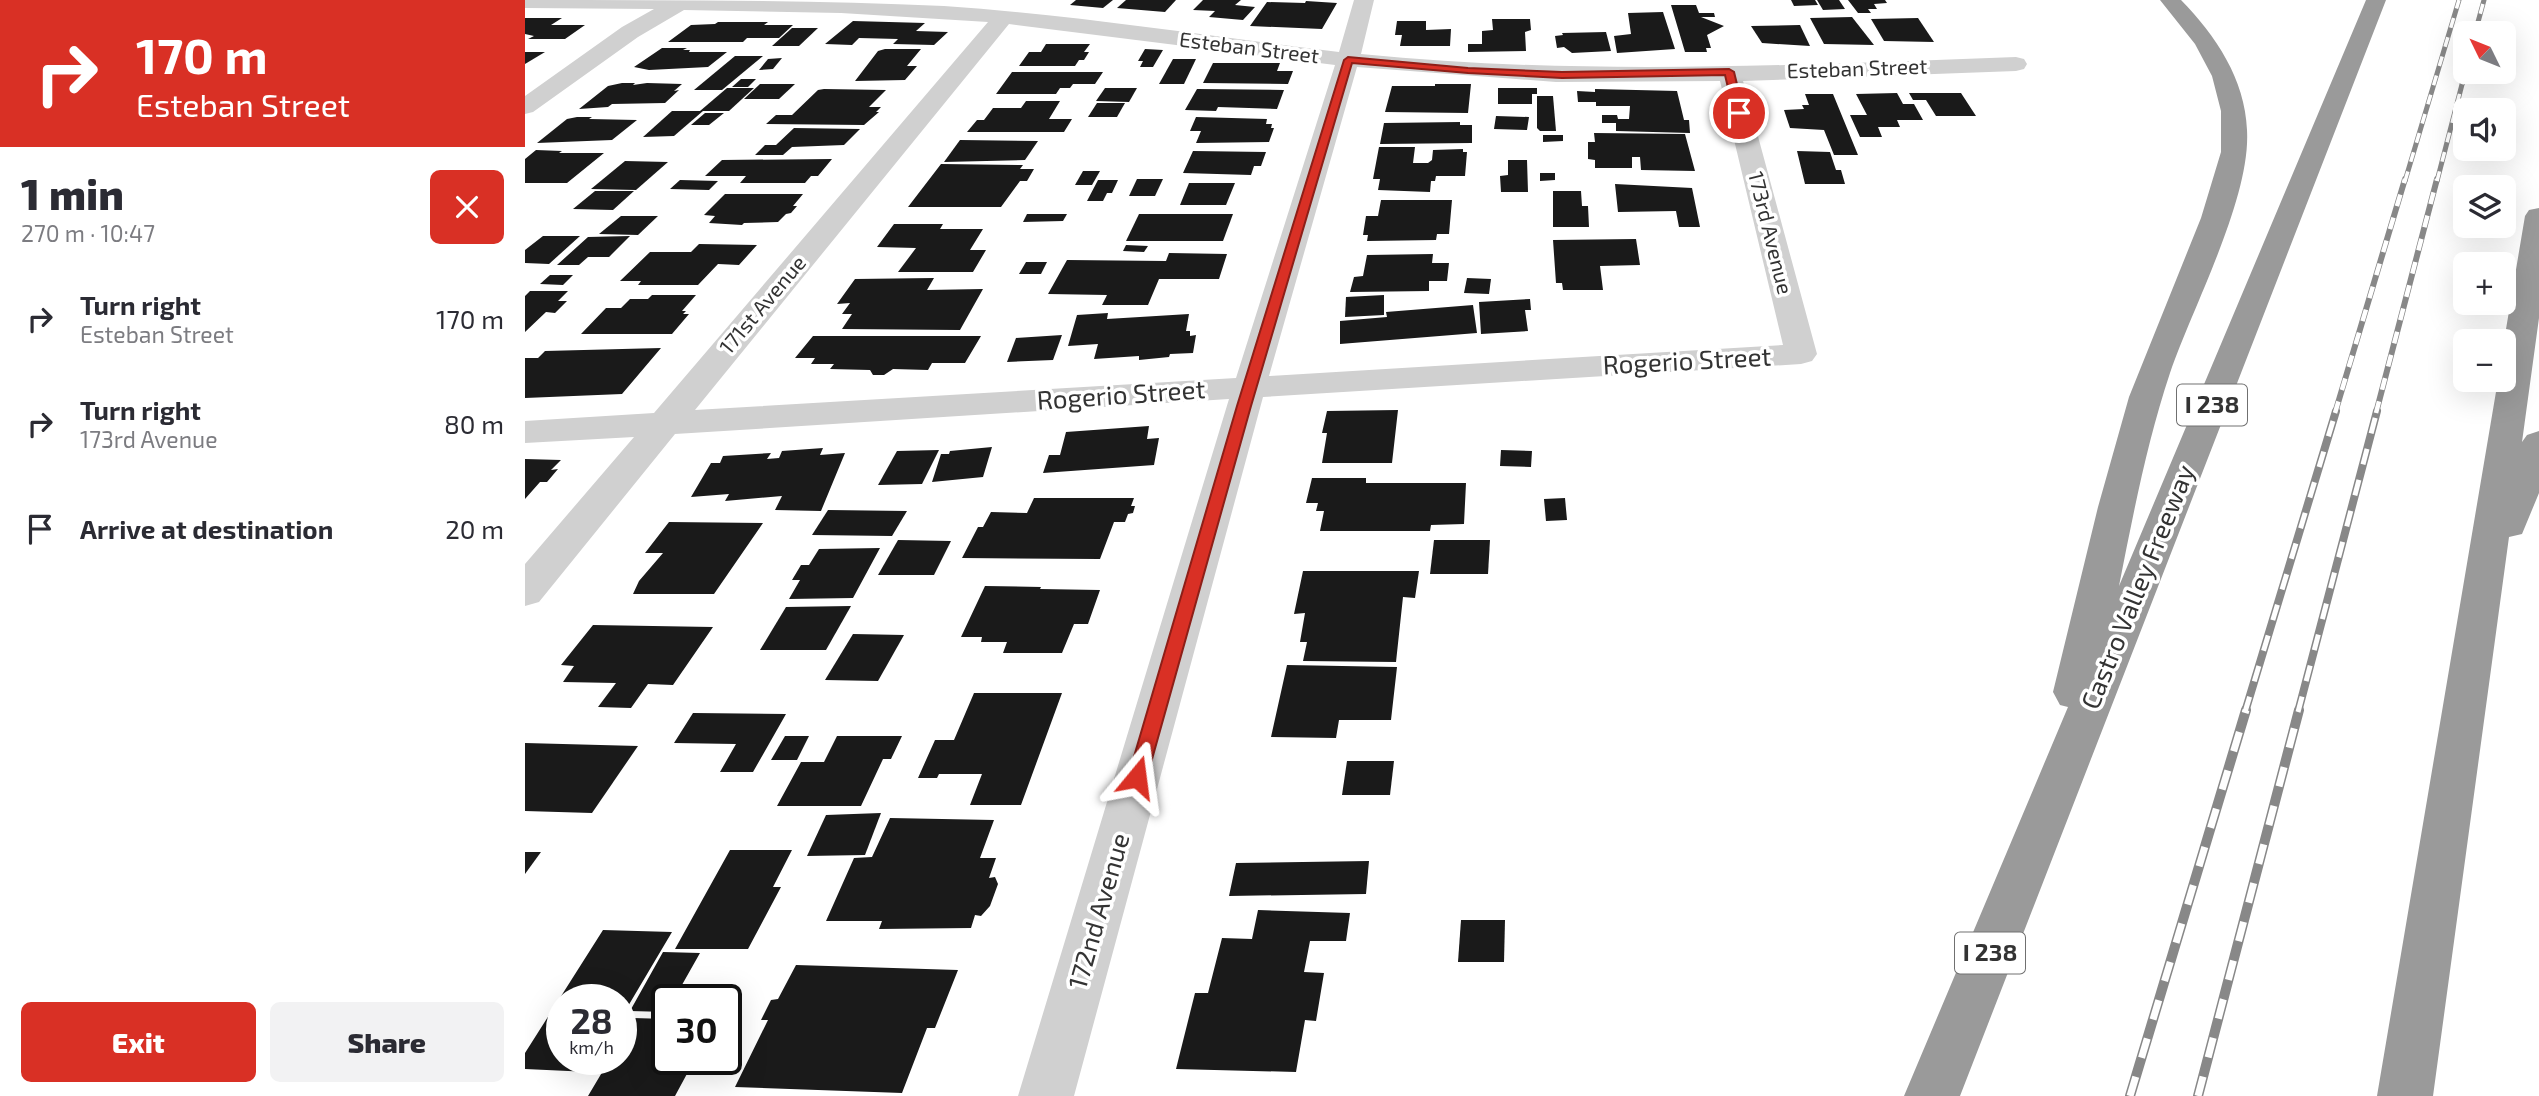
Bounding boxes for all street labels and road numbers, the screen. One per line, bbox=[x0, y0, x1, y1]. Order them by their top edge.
street label: Esteban Street bbox=[1178, 26, 1320, 67]
street label: Esteban Street bbox=[1786, 53, 1928, 82]
street label: 173rd Avenue bbox=[1744, 169, 1799, 297]
street label: 171st Avenue bbox=[713, 250, 810, 358]
street label: Rogerio Street bbox=[1602, 340, 1772, 379]
street label: Rogerio Street bbox=[1036, 372, 1206, 415]
road number: I 238 bbox=[2177, 384, 2247, 426]
street label: Castro Valley Freeway bbox=[2073, 459, 2200, 713]
street label: 172nd Avenue bbox=[1061, 829, 1135, 992]
road number: I 238 bbox=[1955, 932, 2025, 973]

